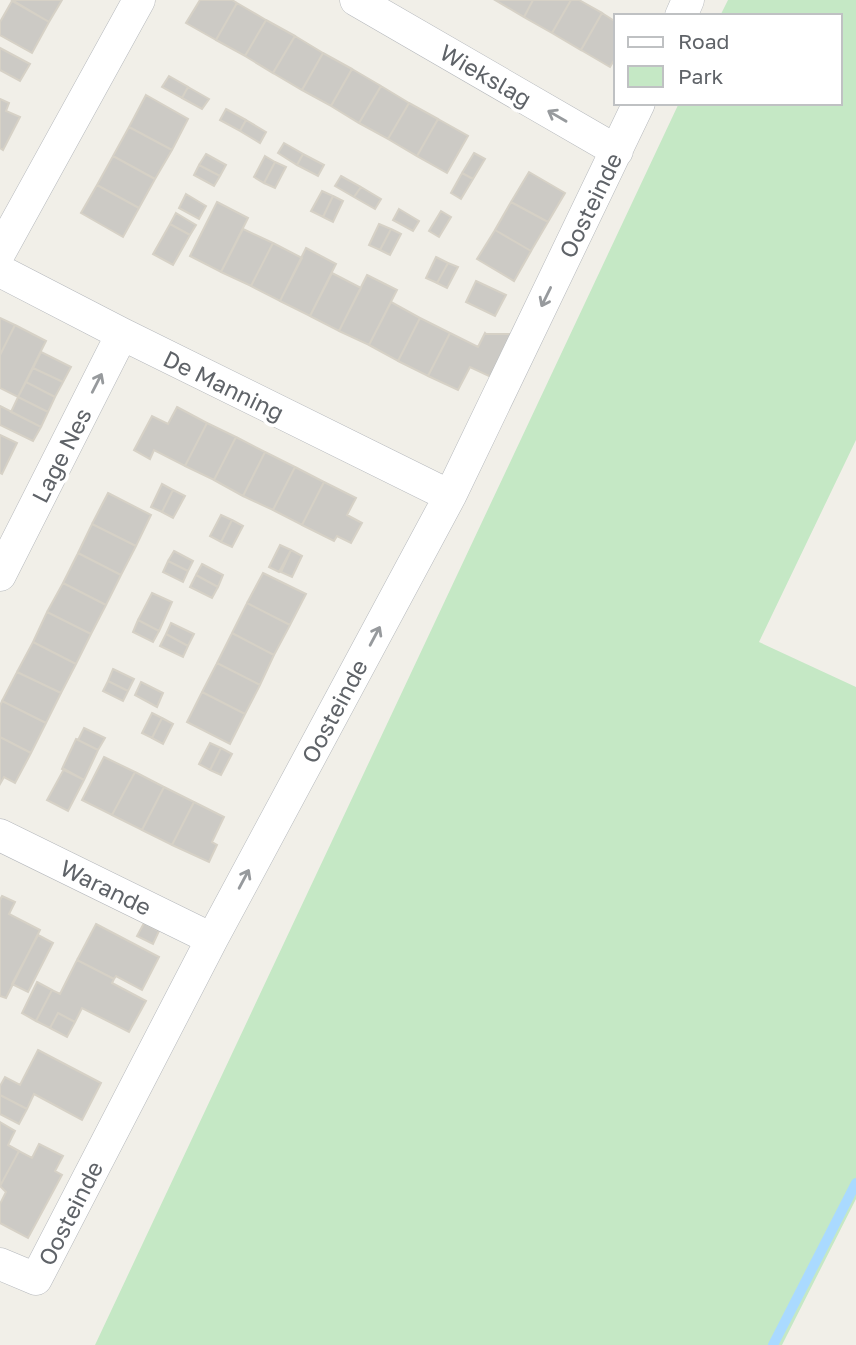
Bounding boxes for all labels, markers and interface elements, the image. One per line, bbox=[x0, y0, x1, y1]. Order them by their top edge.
legend bbox=[614, 14, 842, 105]
text: Road bbox=[678, 28, 729, 54]
street label: Wiekslag bbox=[435, 38, 537, 112]
text: Park bbox=[678, 63, 724, 89]
one-way arrow bbox=[548, 109, 568, 123]
street label: Oosteinde bbox=[553, 148, 627, 262]
one-way arrow bbox=[539, 286, 552, 307]
street label: De Manning bbox=[159, 344, 289, 426]
one-way arrow bbox=[91, 373, 105, 394]
street label: Lage Nes bbox=[25, 403, 97, 507]
one-way arrow bbox=[369, 626, 382, 647]
street label: Oosteinde bbox=[295, 654, 373, 768]
street label: Warande bbox=[56, 853, 156, 921]
one-way arrow bbox=[237, 870, 251, 890]
street label: Oosteinde bbox=[32, 1156, 108, 1270]

